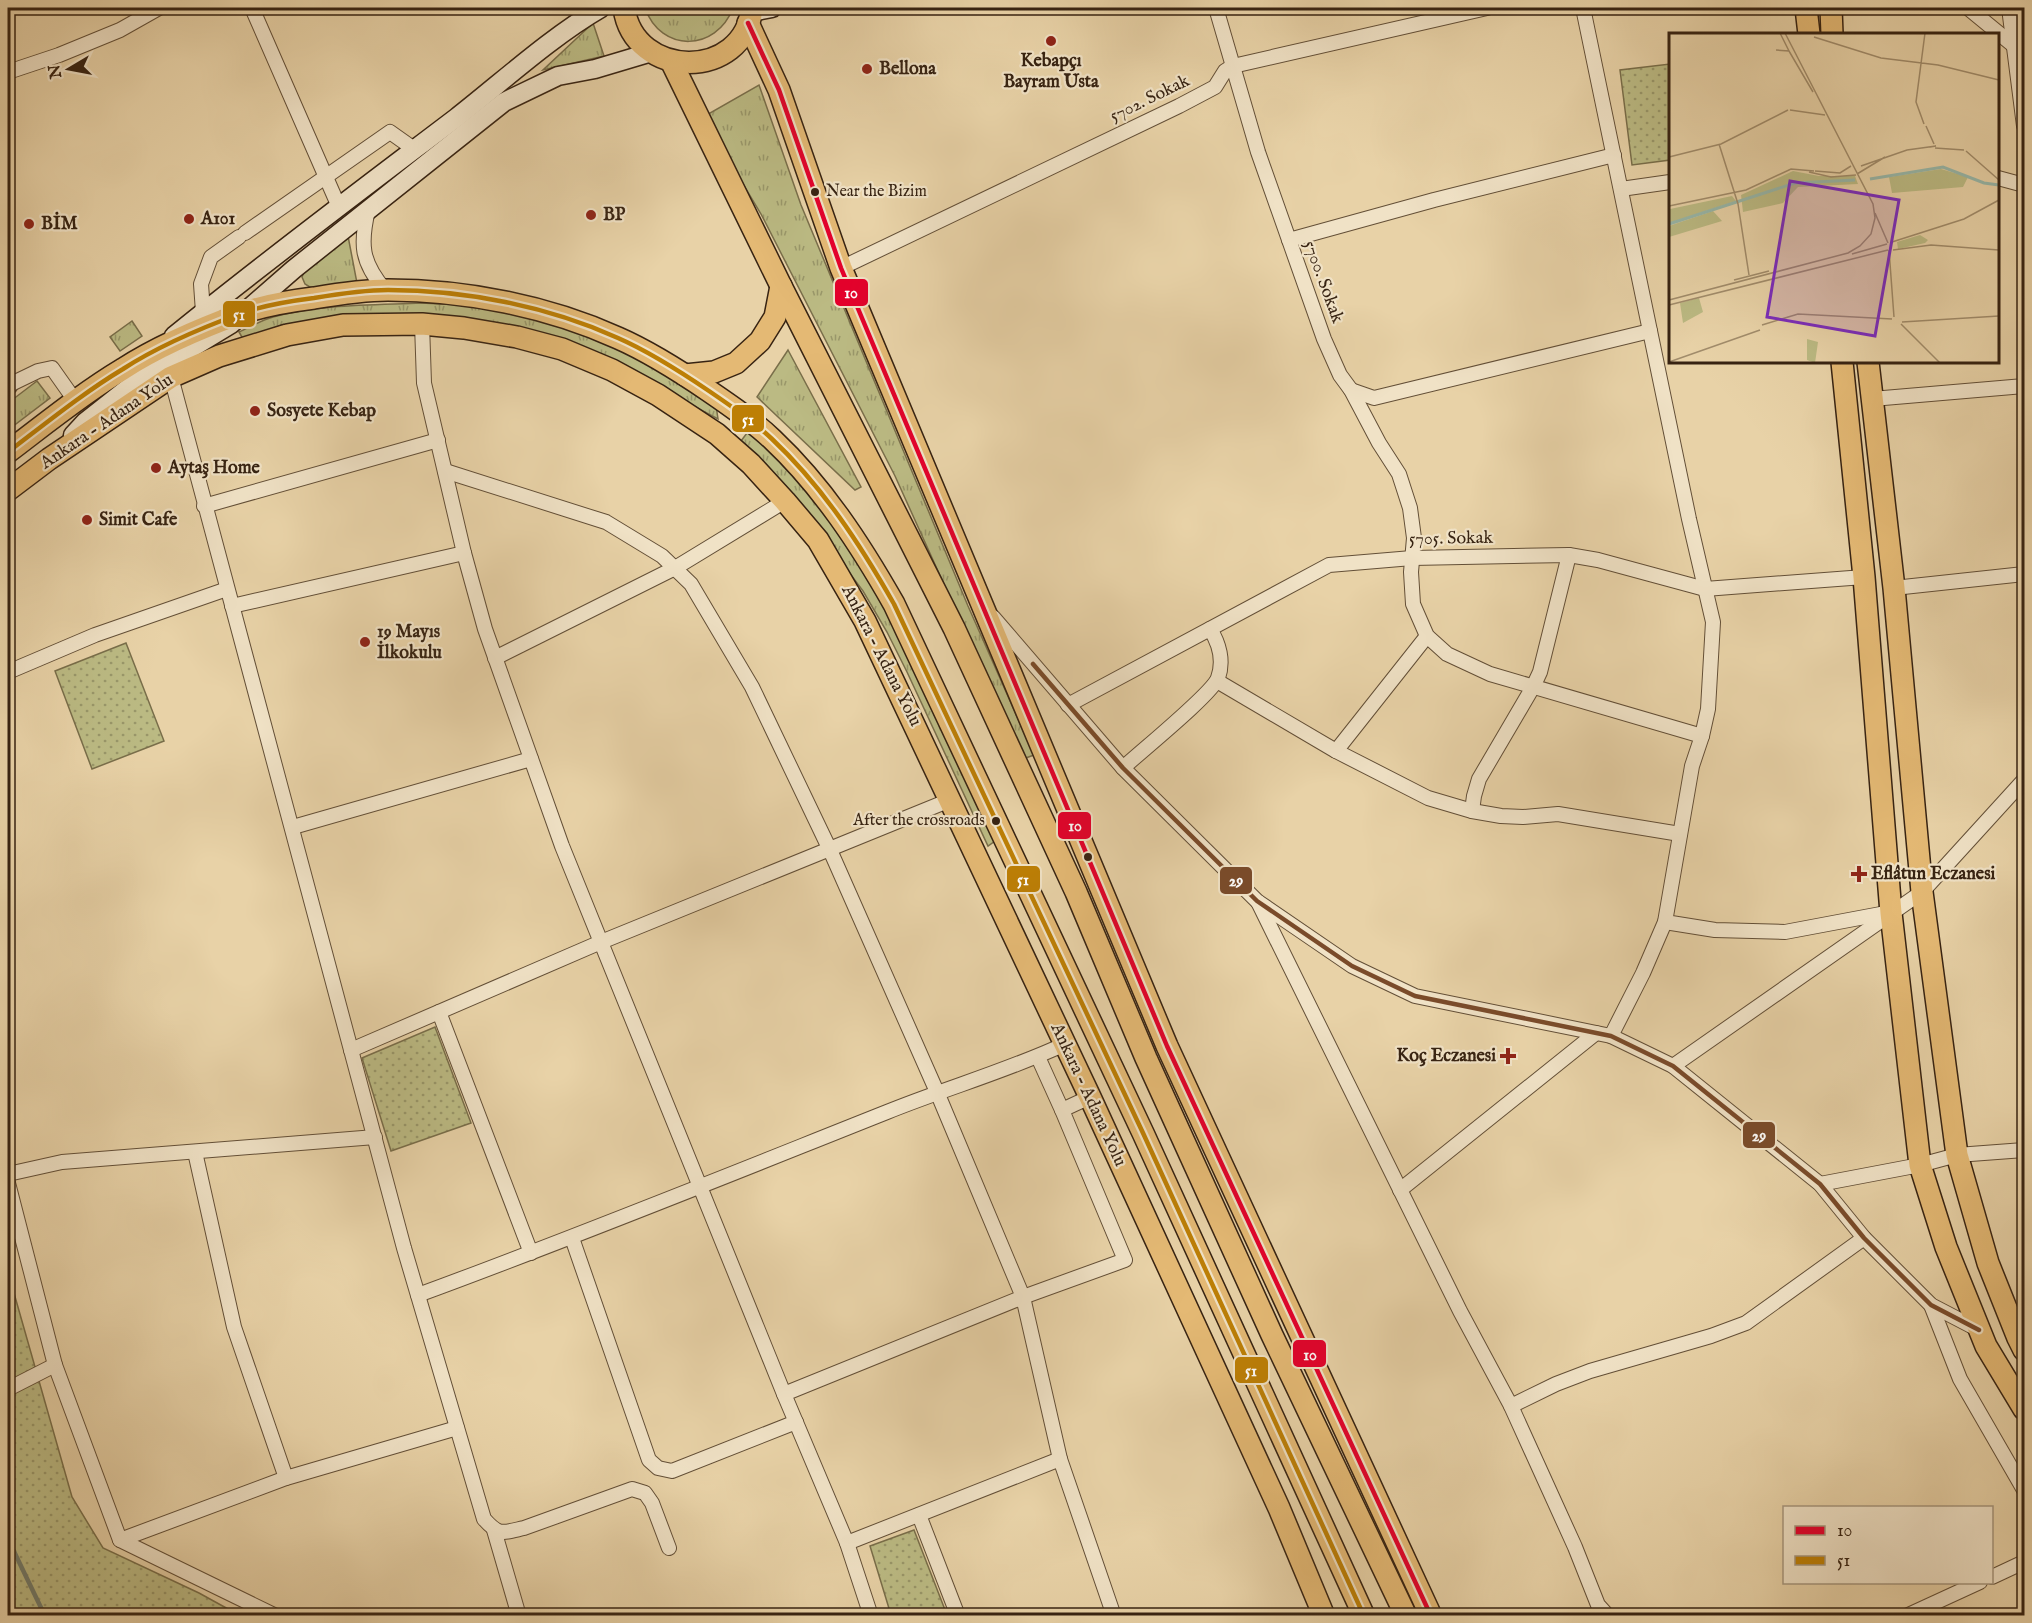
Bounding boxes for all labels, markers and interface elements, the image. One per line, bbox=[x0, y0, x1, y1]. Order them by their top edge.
inset map bbox=[1669, 33, 1999, 363]
marker: Kebapçı Bayram Usta bbox=[1044, 34, 1058, 48]
north arrow bbox=[39, 39, 99, 99]
place label: Kebapçı Bayram Usta bbox=[1003, 50, 1100, 94]
place label: Bellona bbox=[879, 58, 937, 81]
marker: Bellona bbox=[860, 62, 874, 76]
text: N bbox=[45, 63, 67, 81]
street label: 5702. Sokak bbox=[1106, 70, 1194, 128]
place label: Near the Bizim bbox=[826, 182, 927, 202]
marker: Near the Bizim bbox=[809, 186, 821, 198]
place label: BP bbox=[603, 204, 626, 227]
place label: A101 bbox=[200, 208, 236, 231]
marker: BP bbox=[584, 208, 598, 222]
place label: BİM bbox=[41, 211, 78, 236]
marker: A101 bbox=[182, 212, 196, 226]
marker: BİM bbox=[22, 217, 36, 231]
street label: 5700. Sokak bbox=[1297, 238, 1349, 327]
line badge: 10 bbox=[834, 278, 869, 307]
text: 10 bbox=[844, 284, 858, 304]
line badge: 51 bbox=[222, 300, 256, 328]
text: 51 bbox=[233, 306, 245, 326]
street label: Ankara - Adana Yolu bbox=[35, 369, 178, 476]
place label: Sosyete Kebap bbox=[267, 400, 376, 423]
marker: Sosyete Kebap bbox=[248, 404, 262, 418]
line badge: 51 bbox=[731, 404, 765, 433]
text: 51 bbox=[742, 411, 754, 431]
place label: Aytaş Home bbox=[167, 457, 261, 480]
marker: Aytaş Home bbox=[149, 461, 163, 475]
place label: Simit Cafe bbox=[99, 509, 178, 532]
marker: Simit Cafe bbox=[80, 513, 94, 527]
street label: 5705. Sokak bbox=[1409, 527, 1494, 551]
street label: Ankara - Adana Yolu bbox=[835, 581, 927, 731]
place label: 19 Mayıs İlkokulu bbox=[377, 621, 443, 665]
marker: 19 Mayıs İlkokulu bbox=[358, 635, 372, 649]
place label: After the crossroads bbox=[852, 811, 985, 831]
line badge: 10 bbox=[1057, 811, 1092, 840]
marker: After the crossroads bbox=[990, 815, 1002, 827]
text: 10 bbox=[1068, 817, 1082, 837]
unlabelled marker bbox=[1082, 851, 1094, 863]
place label: Eflâtun Eczanesi bbox=[1871, 863, 1995, 886]
line badge: 51 bbox=[1006, 865, 1041, 893]
line badge: 29 bbox=[1219, 866, 1253, 895]
marker: Eflâtun Eczanesi bbox=[1852, 867, 1866, 881]
text: 51 bbox=[1017, 871, 1029, 891]
text: 29 bbox=[1229, 872, 1243, 892]
street label: Ankara - Adana Yolu bbox=[1044, 1019, 1131, 1170]
place label: Koç Eczanesi bbox=[1396, 1045, 1496, 1068]
marker: Koç Eczanesi bbox=[1501, 1049, 1515, 1063]
line badge: 29 bbox=[1742, 1121, 1776, 1149]
text: 29 bbox=[1752, 1127, 1766, 1147]
line badge: 10 bbox=[1292, 1339, 1327, 1368]
text: 10 bbox=[1303, 1346, 1317, 1366]
line badge: 51 bbox=[1234, 1356, 1269, 1384]
text: 51 bbox=[1245, 1362, 1257, 1382]
legend bbox=[1783, 1506, 1993, 1584]
text: 10 bbox=[1837, 1520, 1852, 1543]
text: 51 bbox=[1837, 1550, 1850, 1573]

